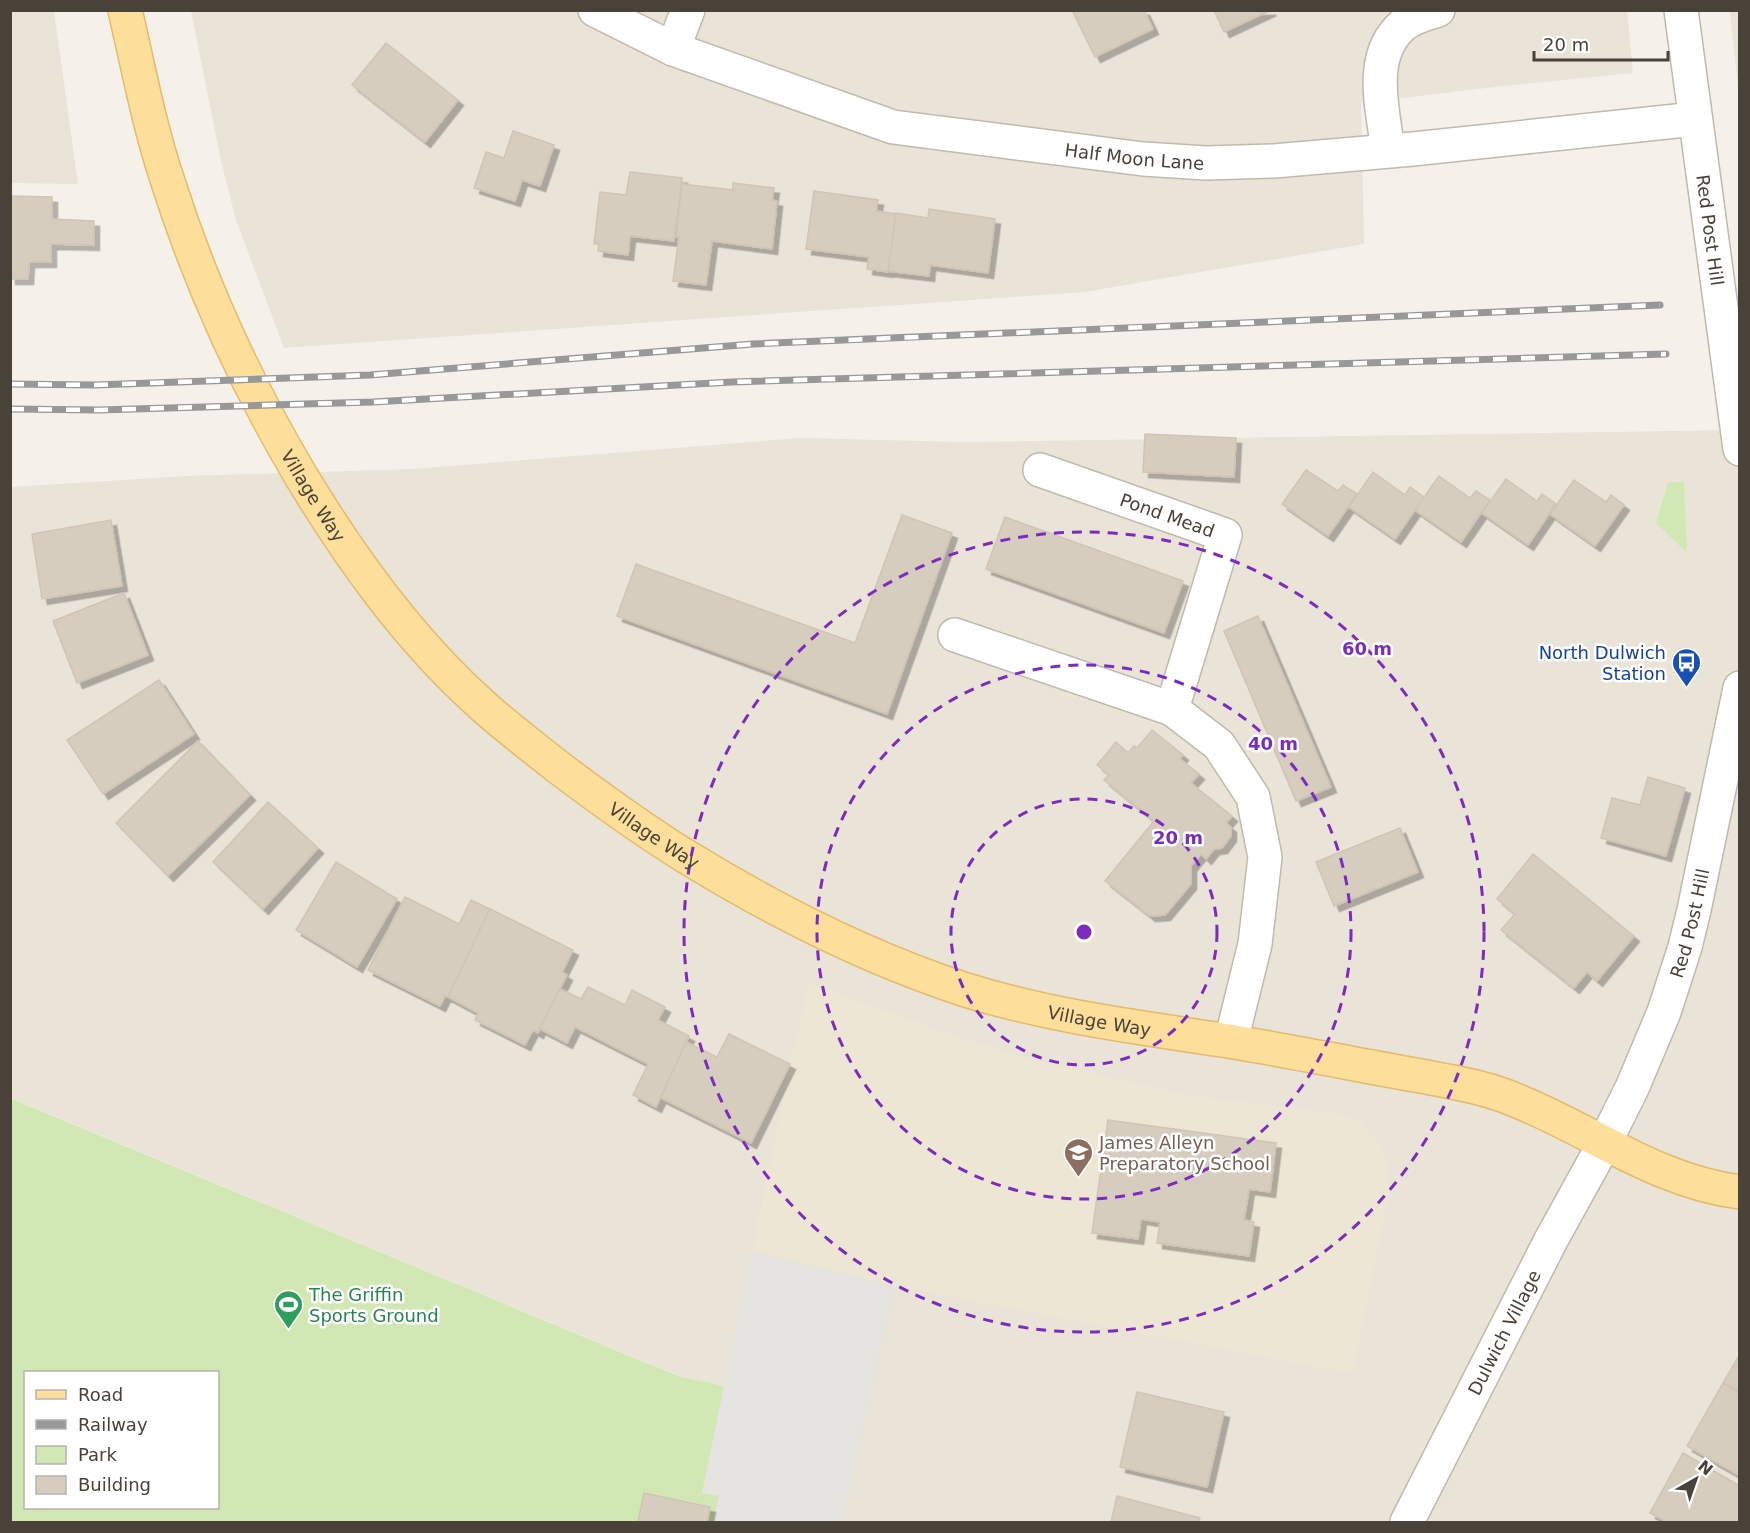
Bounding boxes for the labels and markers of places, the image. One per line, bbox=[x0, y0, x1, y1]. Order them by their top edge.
place label: North Dulwich Station bbox=[1539, 642, 1666, 684]
bus stop icon: North Dulwich Station bbox=[1671, 646, 1703, 688]
centre of rings bbox=[1074, 922, 1094, 942]
place label: James Alleyn Preparatory School bbox=[1098, 1132, 1270, 1174]
school or university icon: James Alleyn Preparatory School bbox=[1062, 1136, 1094, 1178]
place label: The Griffin Sports Ground bbox=[308, 1284, 439, 1326]
sports icon: The Griffin Sports Ground bbox=[272, 1288, 304, 1330]

